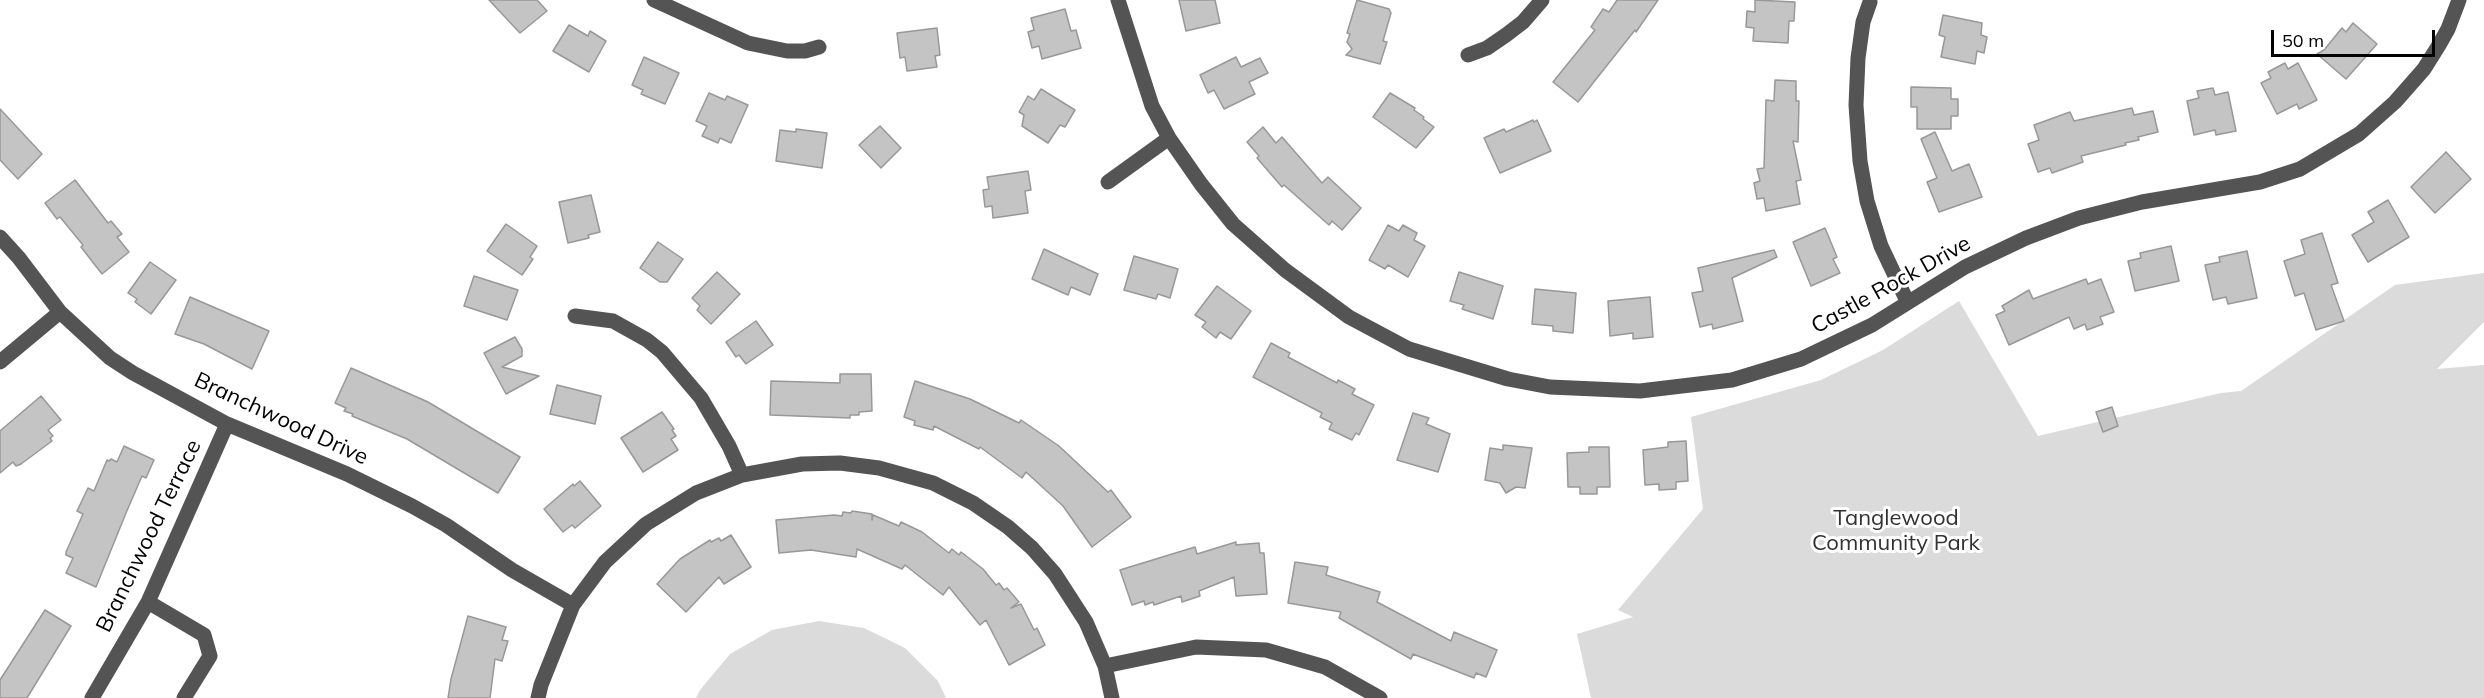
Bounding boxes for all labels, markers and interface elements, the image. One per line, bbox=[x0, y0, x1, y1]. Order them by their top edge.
scale bar bbox=[2274, 18, 2438, 56]
text: 50 m bbox=[2282, 29, 2324, 52]
street label: Castle Rock Drive bbox=[1807, 230, 1975, 340]
street label: Branchwood Drive bbox=[190, 367, 372, 471]
street label: Branchwood Terrace bbox=[91, 435, 207, 637]
park label: Tanglewood Community Park bbox=[1812, 505, 1980, 556]

